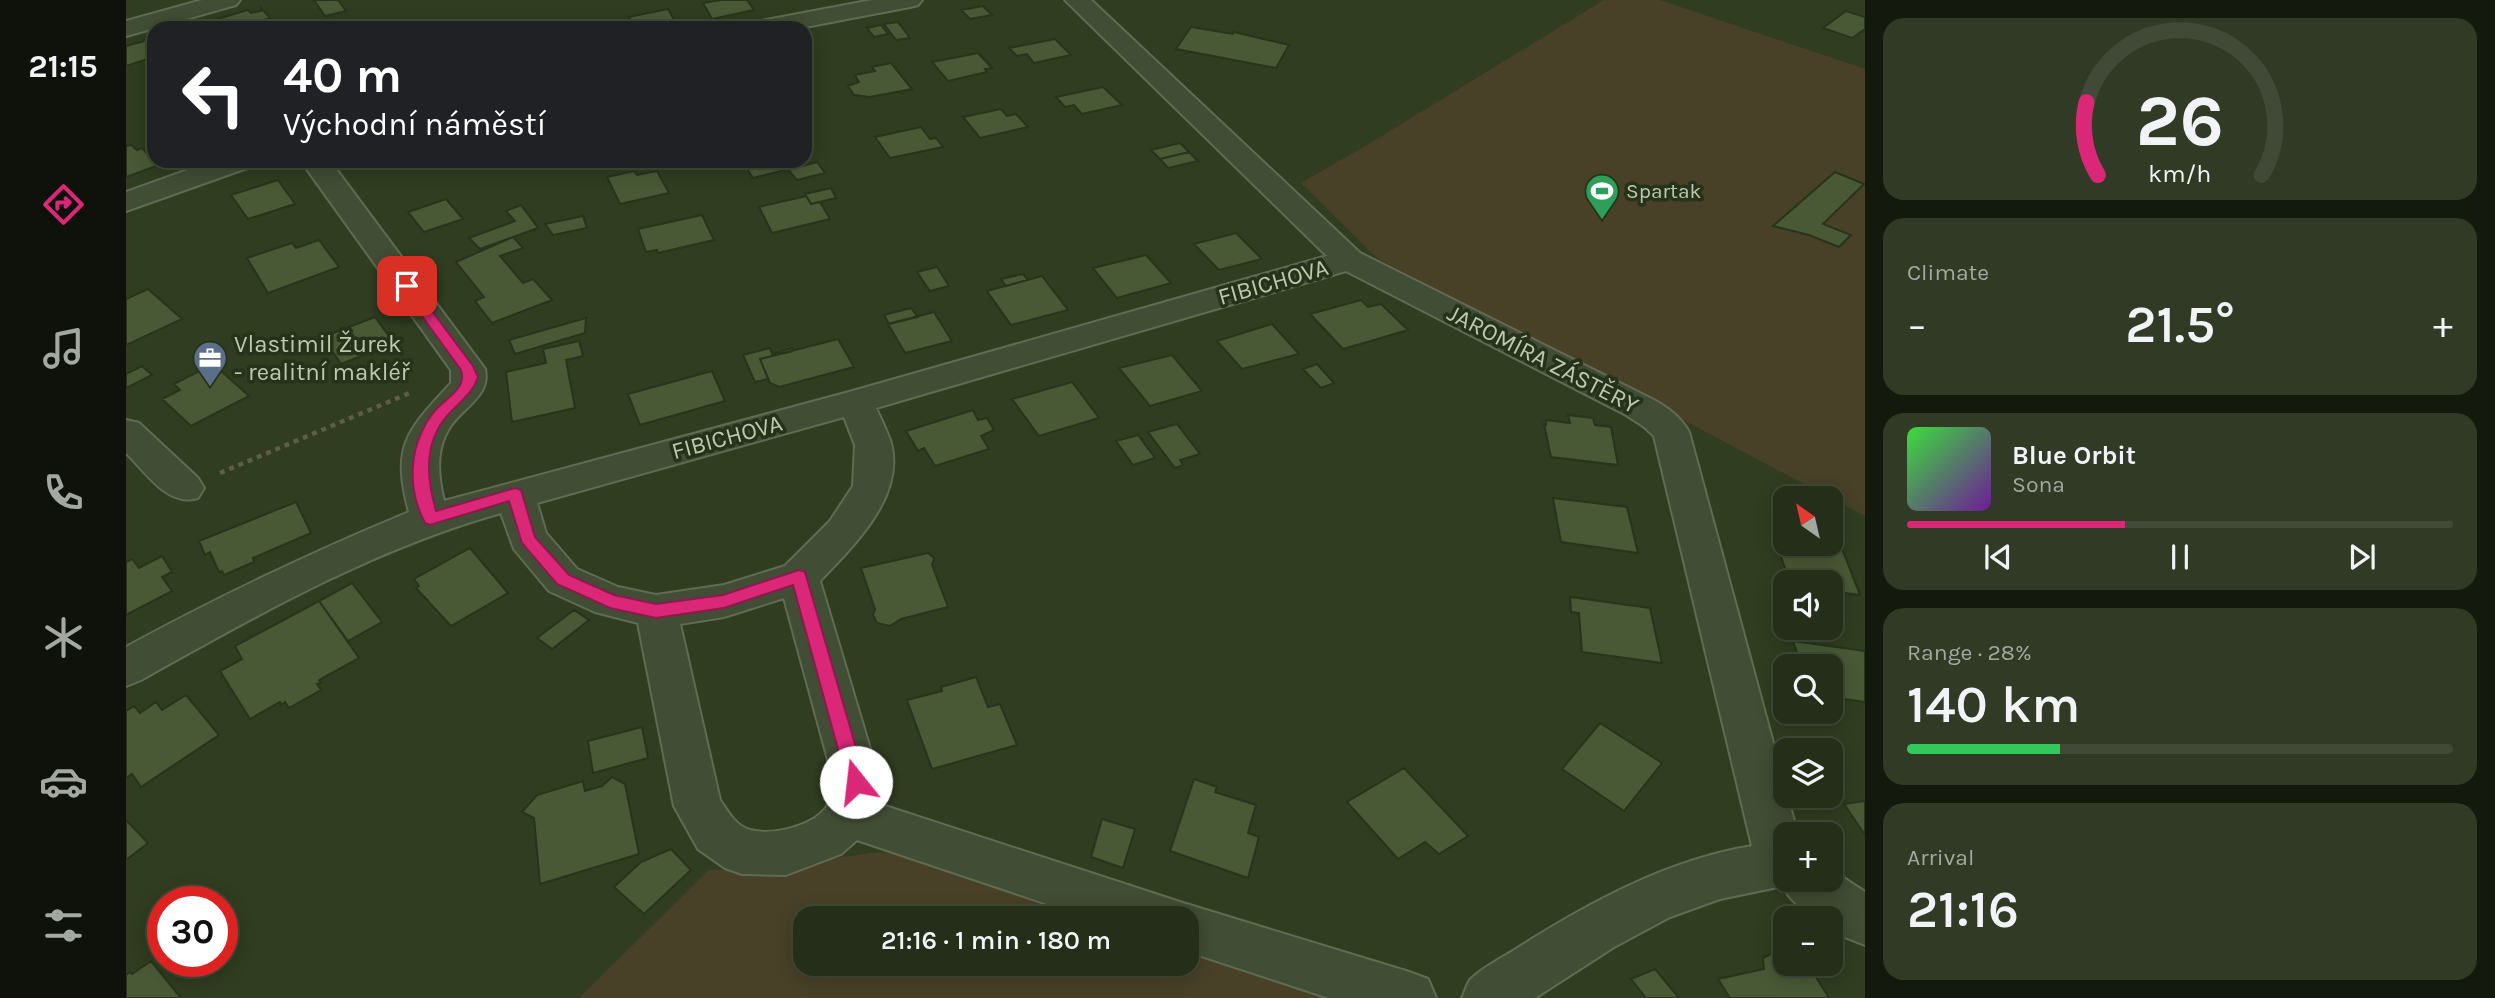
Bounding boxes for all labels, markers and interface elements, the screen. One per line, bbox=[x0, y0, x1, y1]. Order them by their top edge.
text: 40 m bbox=[283, 47, 402, 104]
text: 21:15 bbox=[28, 48, 98, 85]
icon: left bbox=[168, 49, 259, 140]
text: 26 bbox=[2136, 78, 2224, 163]
text: Východní náměstí bbox=[283, 106, 546, 143]
text: km/h bbox=[2148, 159, 2212, 188]
sports icon: Spartak bbox=[1583, 172, 1621, 221]
place label: Spartak bbox=[1626, 179, 1702, 203]
icon: directions bbox=[39, 180, 88, 229]
street label: FIBICHOVA bbox=[1215, 253, 1332, 311]
pin bbox=[377, 256, 437, 316]
text: Climate bbox=[1907, 259, 1989, 286]
icon: arrive bbox=[388, 267, 426, 305]
text: 21.5° bbox=[2125, 294, 2235, 355]
street label: JAROMÍRA ZÁSTĚRY bbox=[1443, 298, 1644, 419]
text: − bbox=[1907, 303, 1927, 348]
text: + bbox=[2433, 303, 2453, 348]
icon: music bbox=[39, 324, 88, 373]
place label: Vlastimil Žurek - realitní makléř bbox=[234, 330, 411, 386]
office icon: Vlastimil Žurek - realitní makléř bbox=[191, 339, 229, 388]
street label: FIBICHOVA bbox=[669, 409, 786, 465]
text: Blue Orbit bbox=[2012, 440, 2136, 471]
icon: phone bbox=[39, 468, 88, 517]
text: Sona bbox=[2012, 471, 2065, 498]
north arrow bbox=[1773, 486, 1843, 556]
map controls bbox=[1773, 486, 1843, 976]
icon: previous bbox=[1979, 538, 2017, 576]
icon: pause bbox=[2161, 538, 2199, 576]
icon: next bbox=[2343, 538, 2381, 576]
button: sound bbox=[1773, 570, 1843, 640]
icon: climate bbox=[39, 613, 88, 662]
text: Range · 28% bbox=[1907, 639, 2032, 666]
button: search bbox=[1773, 654, 1843, 724]
text: 140 km bbox=[1907, 674, 2080, 735]
button: layers bbox=[1773, 738, 1843, 808]
position arrow bbox=[819, 745, 893, 819]
icon: car bbox=[39, 757, 88, 806]
button: + bbox=[1773, 822, 1843, 892]
text: Arrival bbox=[1907, 844, 1974, 871]
text: 21:16 bbox=[1907, 879, 2019, 940]
speed limit sign: 30 bbox=[147, 886, 238, 977]
icon: filters bbox=[39, 901, 88, 950]
button: − bbox=[1773, 906, 1843, 976]
text: 21:16 · 1 min · 180 m bbox=[881, 925, 1111, 956]

